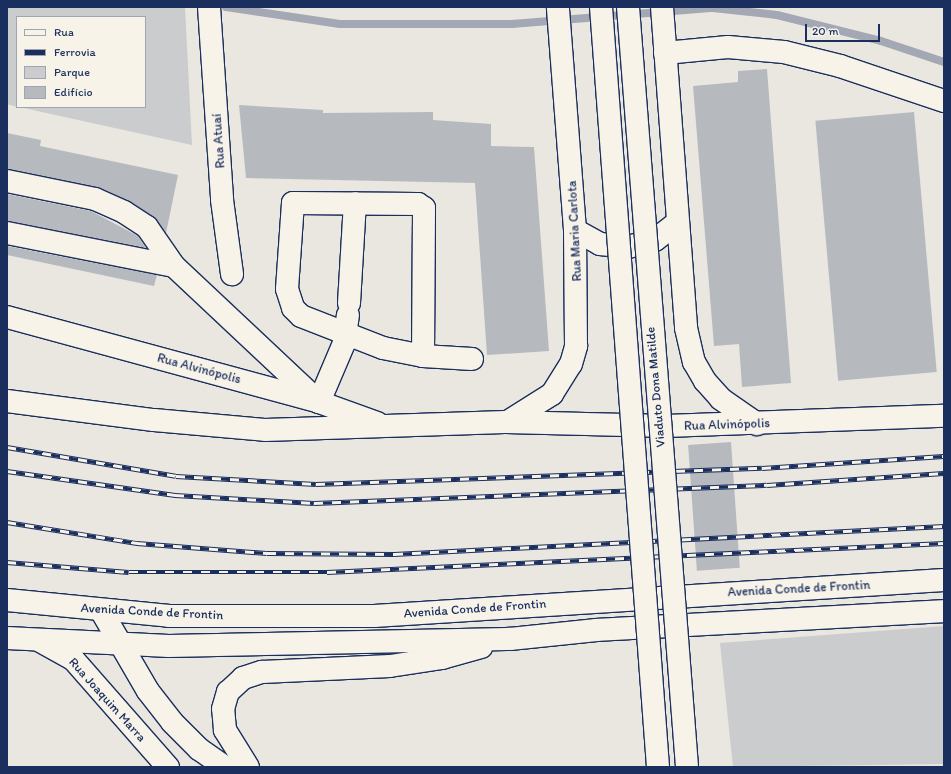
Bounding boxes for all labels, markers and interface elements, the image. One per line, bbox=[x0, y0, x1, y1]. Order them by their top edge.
legend bbox=[16, 16, 146, 108]
scale bar bbox=[807, 16, 882, 42]
text: 20 m bbox=[812, 24, 839, 38]
text: Rua bbox=[54, 25, 74, 39]
text: Ferrovia bbox=[54, 45, 96, 59]
text: Parque bbox=[54, 65, 90, 79]
text: Edifício bbox=[54, 85, 93, 99]
street label: Rua Atuaí bbox=[209, 113, 229, 169]
street label: Rua Maria Carlota bbox=[565, 180, 585, 282]
street label: Viaduto Dona Matilde bbox=[643, 326, 669, 448]
street label: Rua Alvinópolis bbox=[155, 350, 243, 388]
street label: Rua Alvinópolis bbox=[684, 416, 770, 434]
street label: Avenida Conde de Frontin bbox=[727, 577, 871, 601]
street label: Avenida Conde de Frontin bbox=[403, 596, 547, 622]
street label: Avenida Conde de Frontin bbox=[80, 600, 224, 624]
street label: Rua Joaquim Marra bbox=[65, 655, 149, 745]

